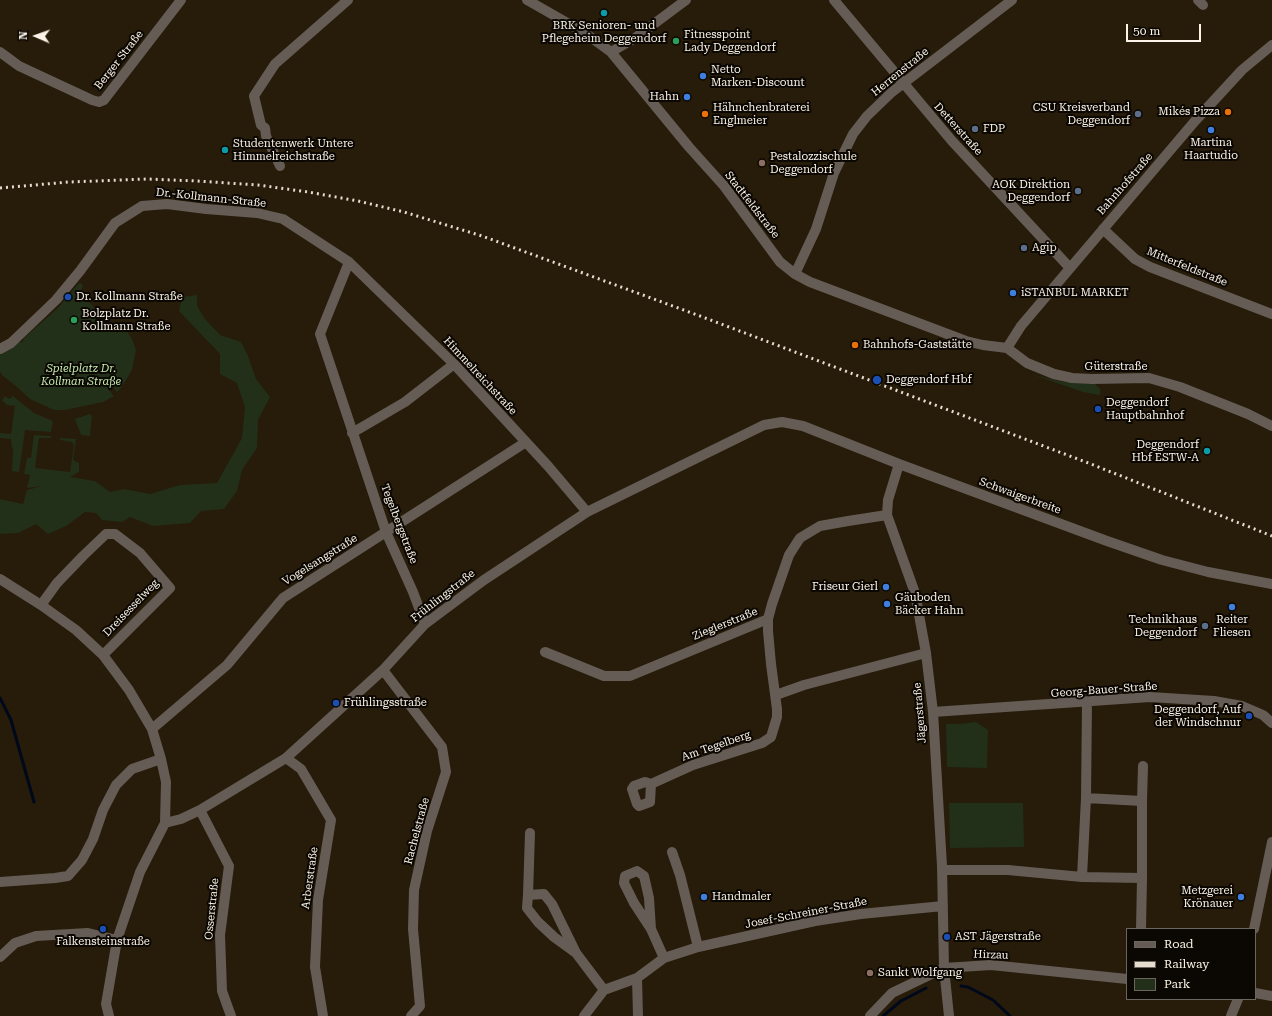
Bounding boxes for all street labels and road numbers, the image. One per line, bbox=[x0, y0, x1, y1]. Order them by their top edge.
street label: Berger Straße bbox=[92, 28, 146, 92]
street label: Herrenstraße bbox=[869, 45, 931, 99]
street label: Detterstraße bbox=[931, 100, 985, 158]
street label: Bahnhofstraße bbox=[1094, 150, 1156, 218]
street label: Stadtfeldstraße bbox=[722, 169, 782, 241]
street label: Dr.-Kollmann-Straße bbox=[155, 186, 267, 210]
street label: Mitterfeldstraße bbox=[1145, 245, 1229, 289]
street label: Himmelreichstraße bbox=[440, 334, 520, 418]
street label: Güterstraße bbox=[1085, 360, 1147, 374]
street label: Schwaigerbreite bbox=[977, 475, 1063, 517]
street label: Tegelbergstraße bbox=[378, 482, 420, 566]
street label: Vogelsangstraße bbox=[280, 532, 360, 588]
street label: Frühlingstraße bbox=[408, 567, 478, 625]
street label: Dreisesselweg bbox=[100, 577, 162, 639]
street label: Zieglerstraße bbox=[690, 605, 760, 643]
street label: Georg-Bauer-Straße bbox=[1050, 680, 1158, 700]
street label: Jägerstraße bbox=[911, 682, 929, 744]
street label: Am Tegelberg bbox=[680, 728, 752, 764]
street label: Rachelstraße bbox=[402, 796, 432, 866]
street label: Arberstraße bbox=[299, 846, 321, 910]
street label: Osserstraße bbox=[202, 877, 222, 941]
street label: Josef-Schreiner-Straße bbox=[744, 895, 868, 931]
street label: Hirzau bbox=[973, 948, 1009, 962]

